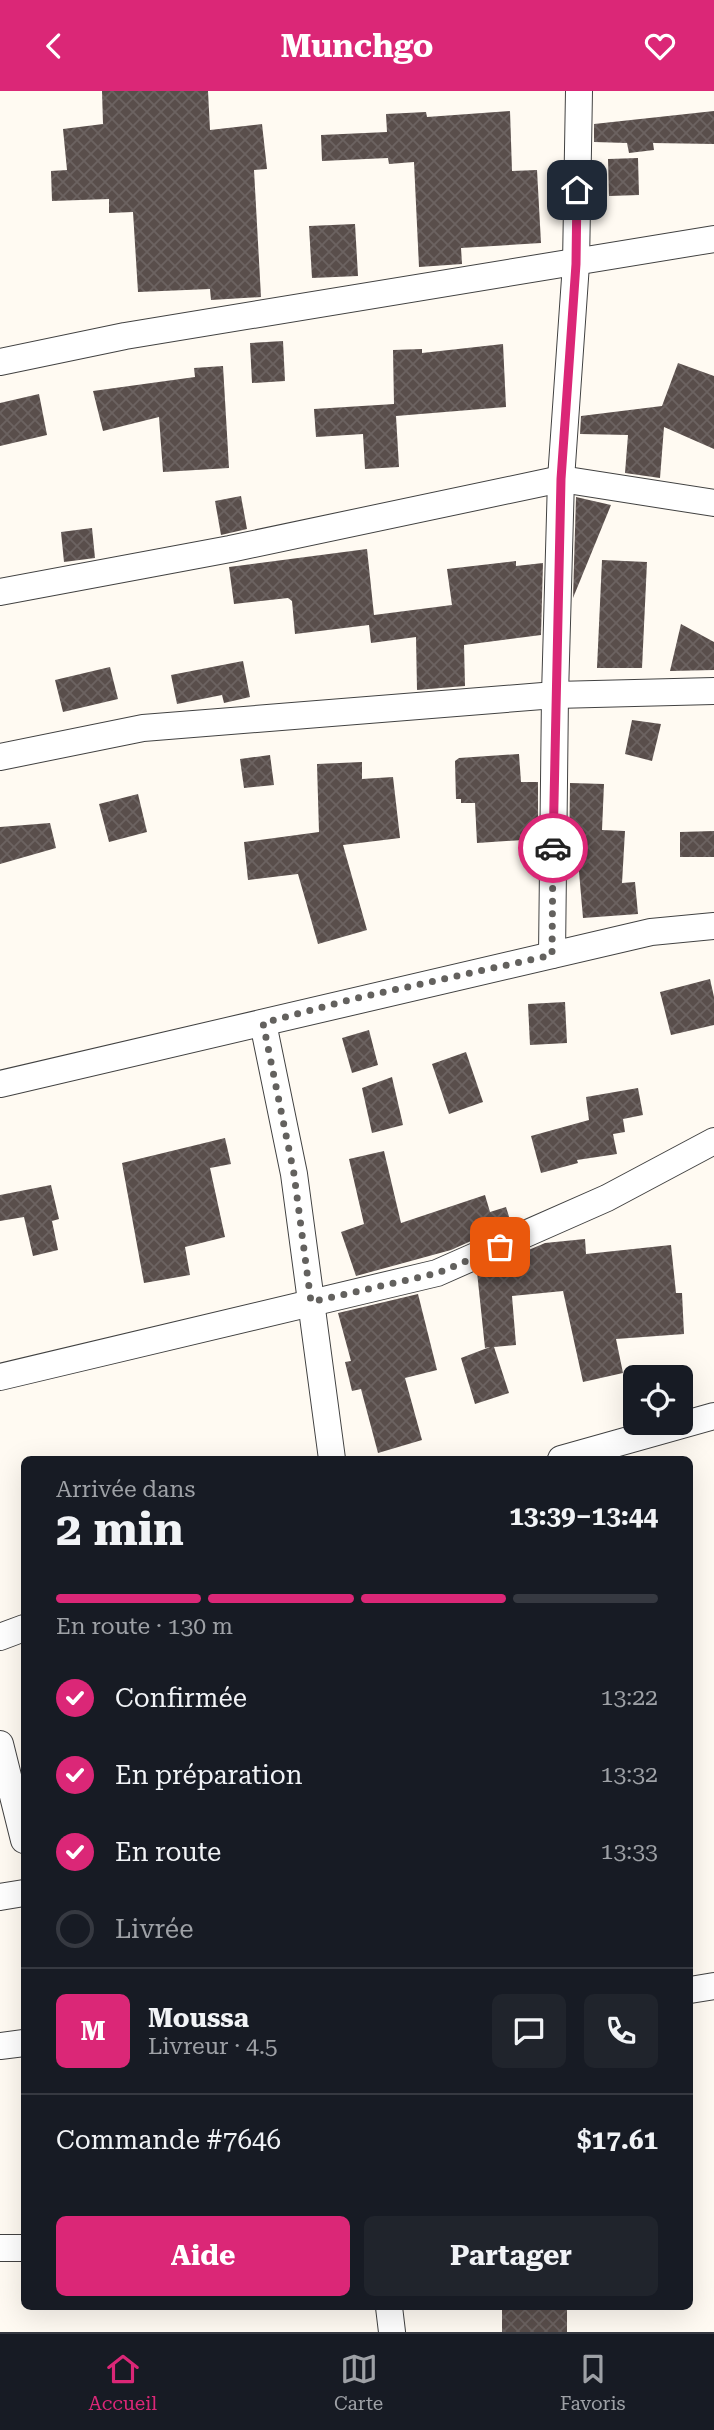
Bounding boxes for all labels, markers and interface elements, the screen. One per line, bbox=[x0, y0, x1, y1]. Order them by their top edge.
icon: back bbox=[35, 27, 73, 65]
text: Munchgo bbox=[281, 27, 433, 65]
icon: heart bbox=[641, 27, 679, 65]
pin bbox=[547, 160, 607, 220]
icon: home bbox=[558, 171, 596, 209]
courier bbox=[518, 813, 588, 883]
icon: car bbox=[534, 829, 572, 867]
pin bbox=[470, 1217, 530, 1277]
icon: bag bbox=[481, 1228, 519, 1266]
map controls bbox=[623, 1365, 693, 1435]
button: locate bbox=[623, 1365, 693, 1435]
text: Arrivée dans bbox=[56, 1476, 195, 1503]
text: 13:39–13:44 bbox=[509, 1501, 658, 1531]
text: 2 min bbox=[56, 1502, 184, 1556]
text: En route · 130 m bbox=[56, 1613, 233, 1640]
icon: check bbox=[56, 1679, 94, 1717]
text: Confirmée bbox=[115, 1683, 247, 1713]
text: 13:22 bbox=[601, 1684, 658, 1711]
icon: check bbox=[56, 1756, 94, 1794]
text: En préparation bbox=[115, 1760, 303, 1790]
text: 13:32 bbox=[601, 1761, 658, 1788]
icon: check bbox=[56, 1833, 94, 1871]
text: En route bbox=[115, 1837, 221, 1867]
text: 13:33 bbox=[601, 1838, 658, 1865]
text: Livrée bbox=[115, 1914, 194, 1944]
button: chat bbox=[492, 1994, 566, 2068]
button: phone bbox=[584, 1994, 658, 2068]
text: Moussa bbox=[148, 2003, 249, 2033]
text: M bbox=[80, 2016, 106, 2046]
text: Livreur · 4.5 bbox=[148, 2033, 278, 2060]
text: Commande #7646 bbox=[56, 2125, 281, 2155]
text: $17.61 bbox=[577, 2125, 658, 2155]
button: Aide bbox=[56, 2216, 350, 2296]
button: Partager bbox=[364, 2216, 658, 2296]
tab: Accueil bbox=[88, 2350, 157, 2415]
tab: Carte bbox=[334, 2350, 383, 2415]
tab: Favoris bbox=[560, 2350, 626, 2415]

